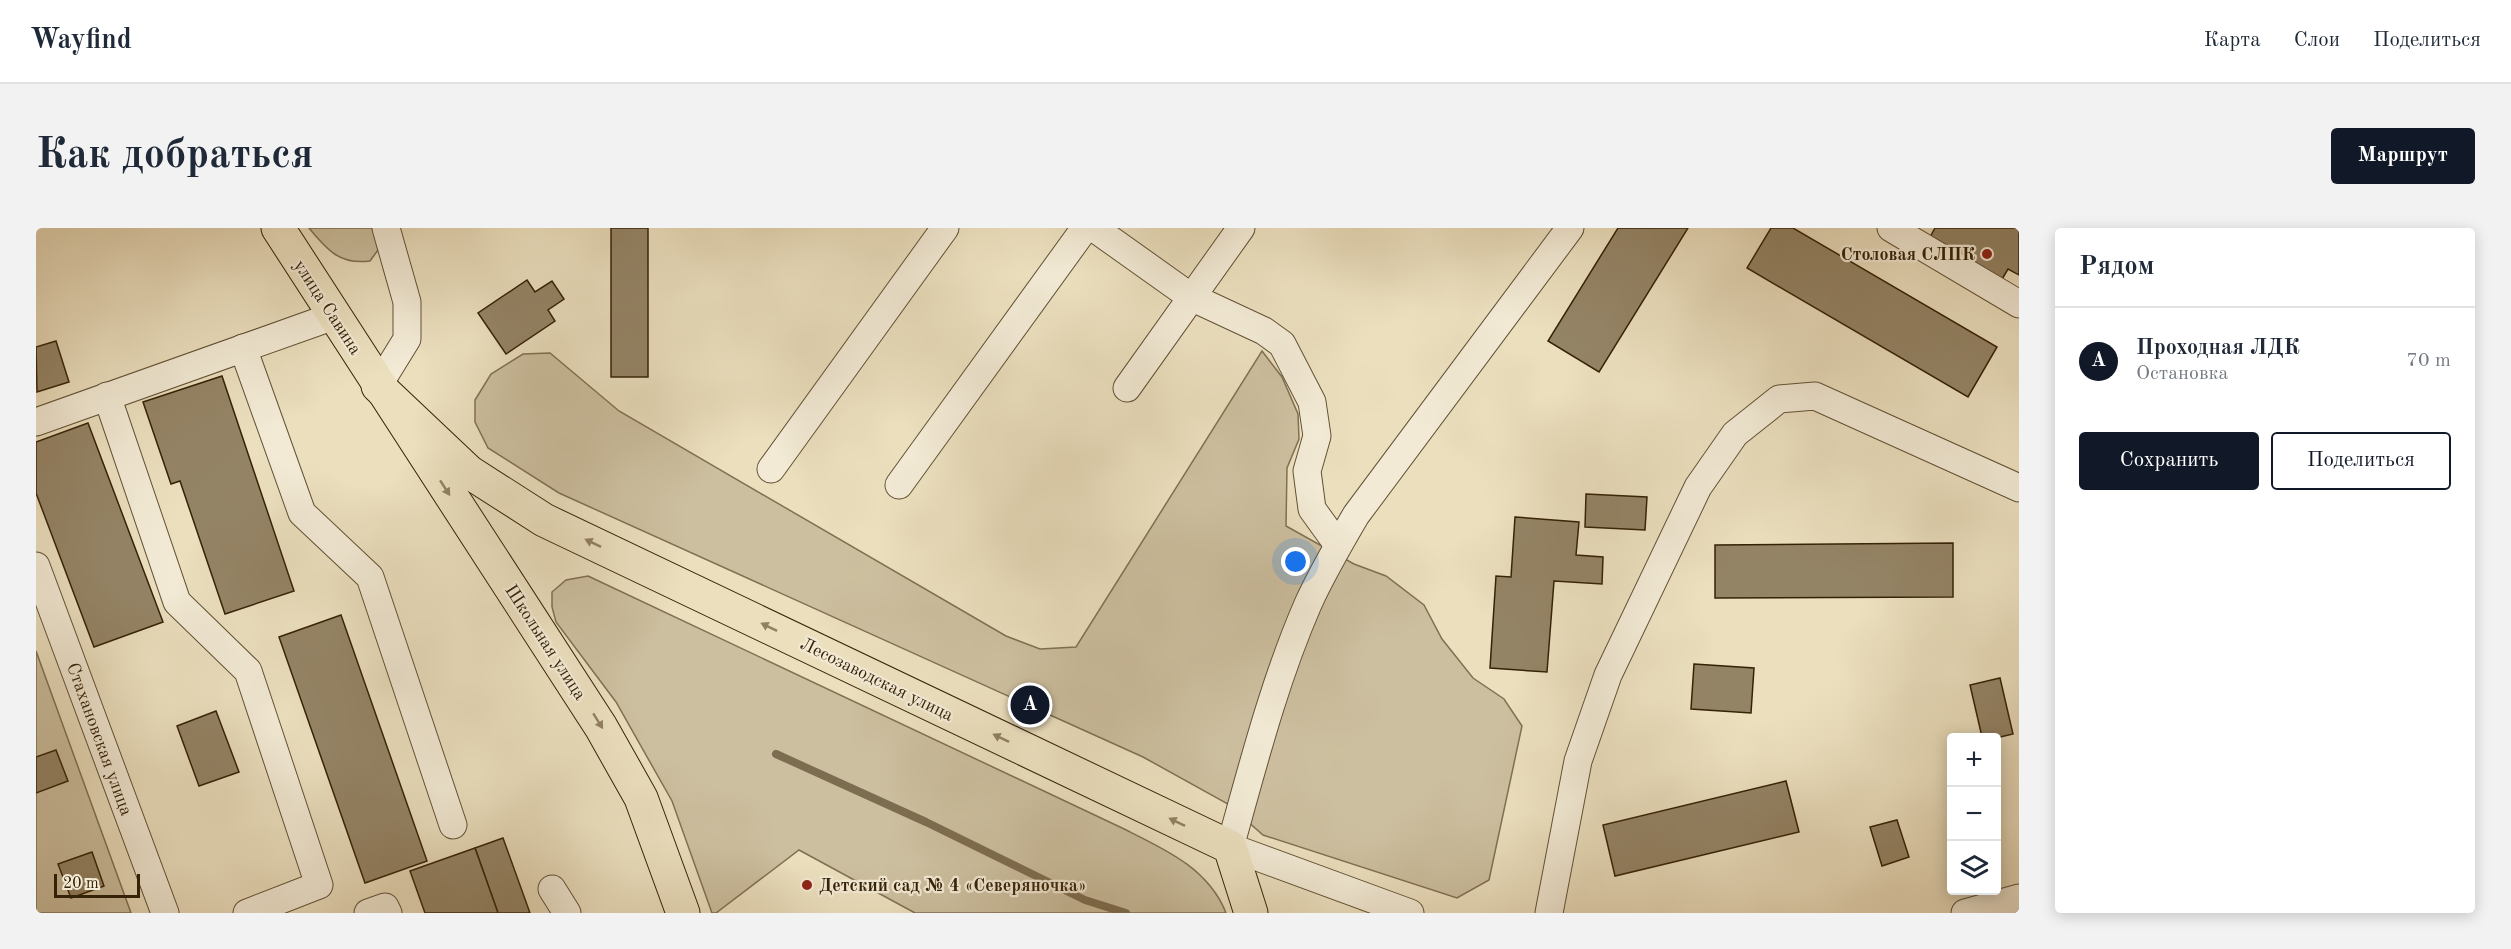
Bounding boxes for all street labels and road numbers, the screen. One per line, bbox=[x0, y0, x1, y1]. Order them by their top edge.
street label: улица Савина bbox=[290, 257, 364, 358]
street label: Школьная улица bbox=[501, 582, 589, 704]
street label: Лесозаводская улица bbox=[797, 635, 956, 725]
street label: Стахановская улица bbox=[63, 660, 135, 818]

